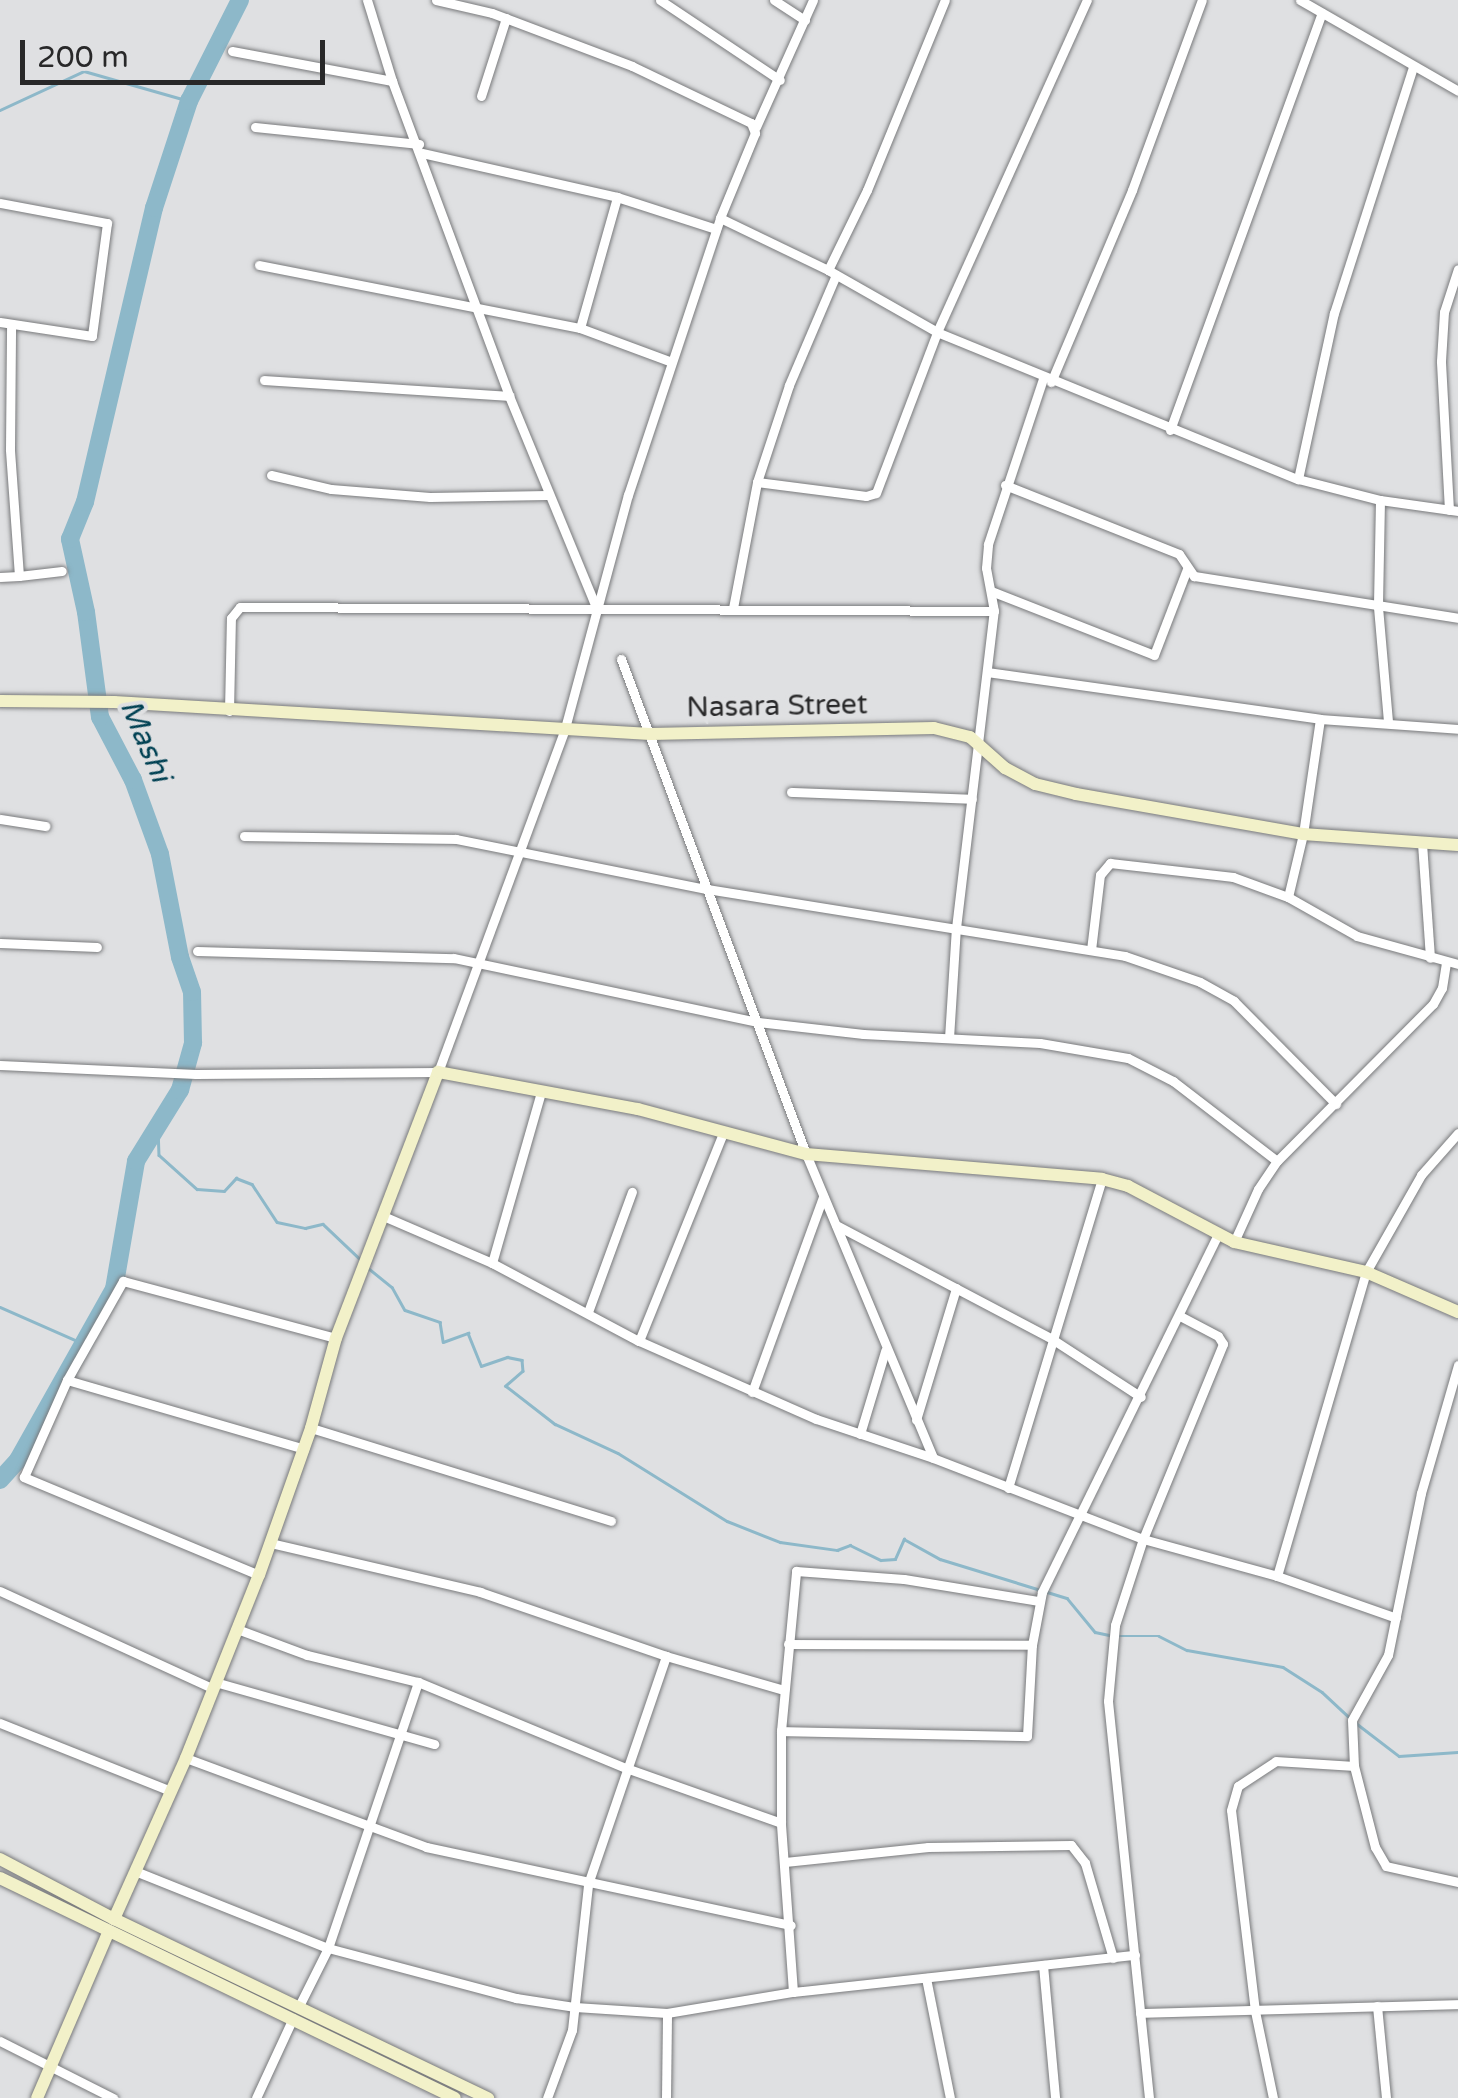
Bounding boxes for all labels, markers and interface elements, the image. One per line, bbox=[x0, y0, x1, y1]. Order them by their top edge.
scale bar bbox=[25, 20, 330, 82]
text: 200 m bbox=[37, 39, 129, 76]
street label: Nasara Street bbox=[686, 688, 868, 724]
water label: Mashi bbox=[112, 694, 178, 788]

